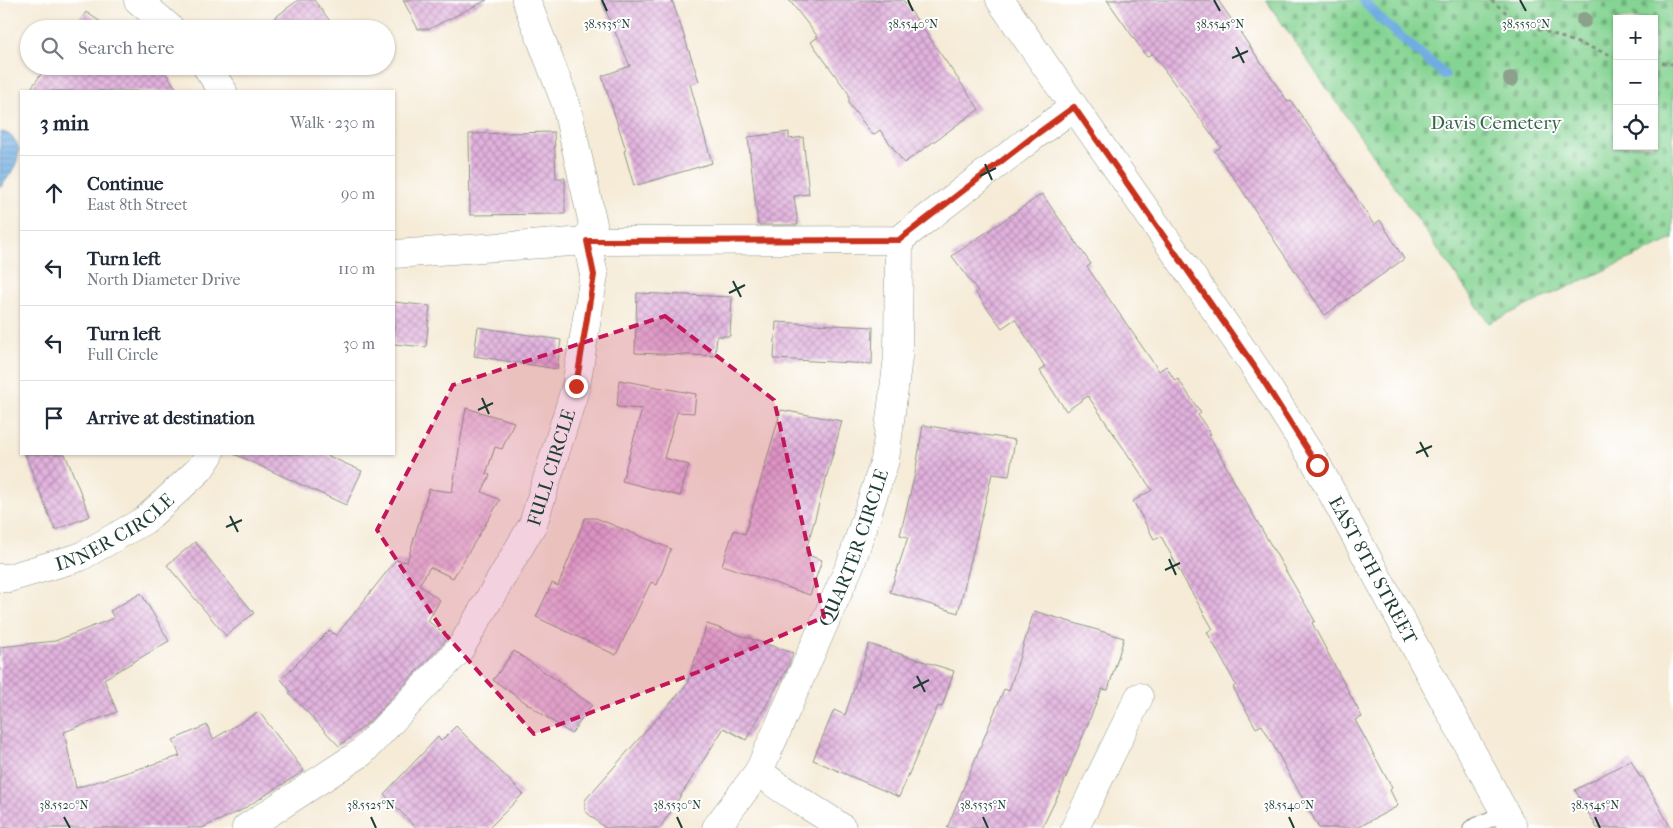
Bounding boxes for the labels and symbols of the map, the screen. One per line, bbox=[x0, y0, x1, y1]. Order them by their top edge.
text: 38.5535°N bbox=[584, 17, 630, 31]
text: 38.5540°N bbox=[888, 17, 938, 31]
text: 38.5545°N bbox=[1196, 17, 1244, 31]
text: 38.5550°N bbox=[1502, 17, 1550, 31]
park label: Davis Cemetery bbox=[1431, 112, 1562, 134]
route end bbox=[565, 375, 588, 398]
street label: FULL CIRCLE bbox=[523, 406, 580, 529]
route start bbox=[1306, 454, 1329, 477]
street label: QUARTER CIRCLE bbox=[814, 466, 893, 630]
street label: INNER CIRCLE bbox=[53, 489, 179, 576]
street label: EAST 8TH STREET bbox=[1324, 493, 1422, 648]
text: 38.5520°N bbox=[39, 798, 89, 812]
text: 38.5525°N bbox=[347, 798, 395, 812]
text: 38.5530°N bbox=[653, 798, 701, 812]
text: 38.5535°N bbox=[960, 798, 1006, 812]
text: 38.5540°N bbox=[1264, 798, 1314, 812]
text: 38.5545°N bbox=[1571, 798, 1619, 812]

